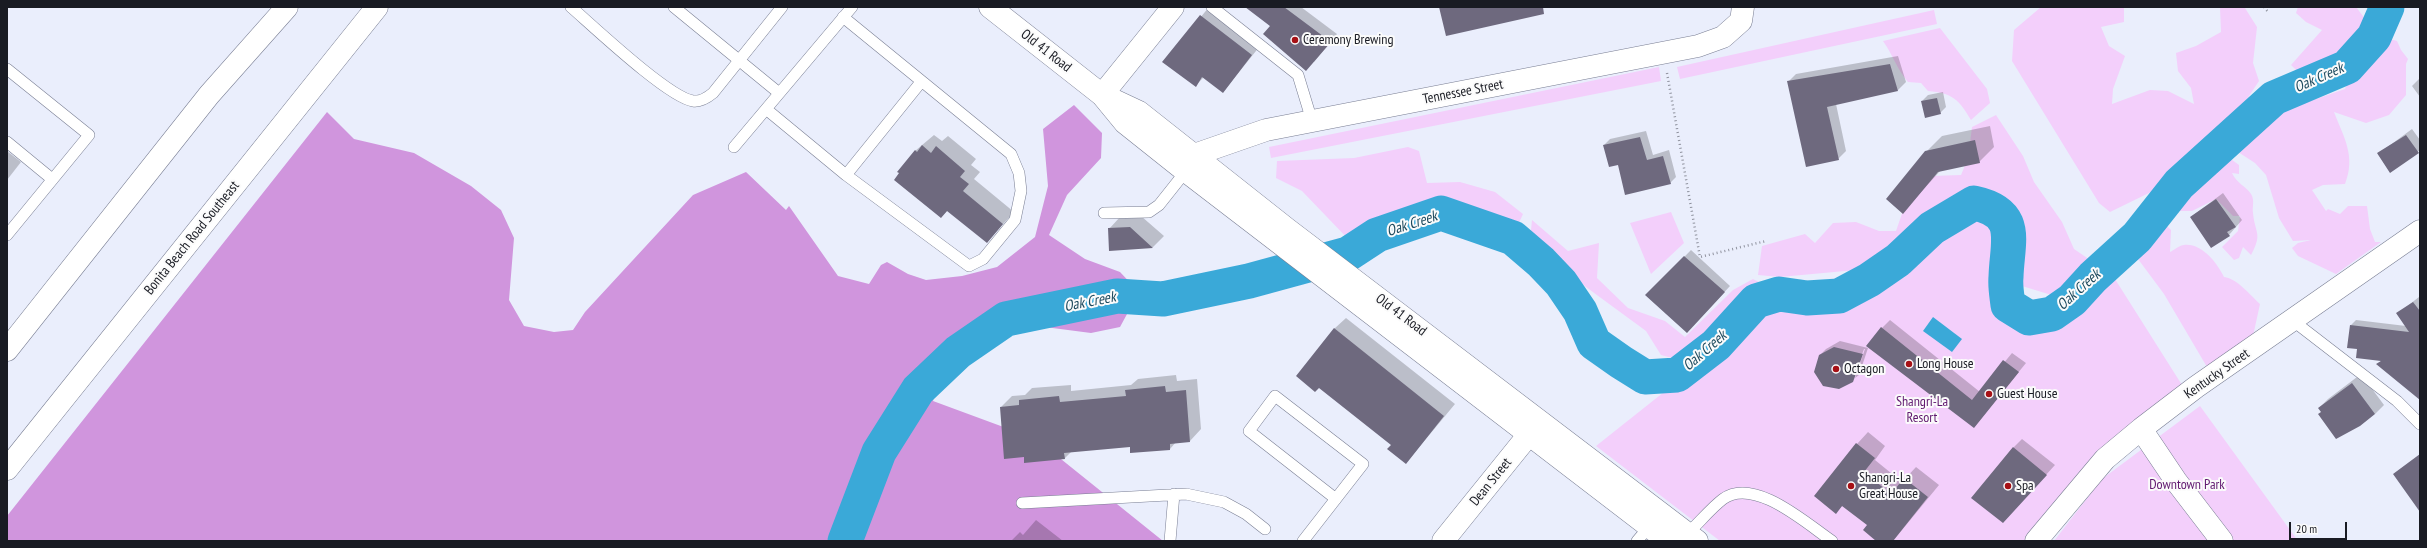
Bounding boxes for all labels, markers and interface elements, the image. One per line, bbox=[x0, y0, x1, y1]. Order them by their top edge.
street label: Old 41 Road bbox=[1017, 26, 1075, 76]
place label: Ceremony Brewing bbox=[1303, 32, 1394, 48]
marker: Ceremony Brewing bbox=[1290, 35, 1300, 45]
water label: Oak Creek bbox=[2292, 59, 2346, 97]
street label: Tennessee Street bbox=[1421, 76, 1505, 108]
street label: Bonita Beach Road Southeast bbox=[141, 178, 243, 298]
water label: Oak Creek bbox=[1384, 207, 1440, 241]
water label: Oak Creek bbox=[2054, 266, 2104, 314]
water label: Oak Creek bbox=[1063, 288, 1117, 316]
street label: Old 41 Road bbox=[1372, 290, 1430, 340]
water label: Oak Creek bbox=[1679, 327, 1731, 375]
street label: Kentucky Street bbox=[2181, 345, 2253, 403]
place label: Long House bbox=[1917, 356, 1974, 372]
marker: Long House bbox=[1904, 359, 1914, 369]
place label: Octagon bbox=[1844, 361, 1884, 377]
marker: Octagon bbox=[1831, 364, 1841, 374]
place label: Guest House bbox=[1997, 386, 2057, 402]
marker: Guest House bbox=[1984, 389, 1994, 399]
park label: Shangri-La Resort bbox=[1896, 394, 1948, 426]
street label: Dean Street bbox=[1467, 455, 1515, 509]
place label: Shangri-La Great House bbox=[1859, 470, 1918, 502]
park label: Downtown Park bbox=[2149, 477, 2225, 493]
place label: Spa bbox=[2016, 478, 2034, 494]
marker: Shangri-La Great House bbox=[1846, 481, 1856, 491]
marker: Spa bbox=[2003, 481, 2013, 491]
scale bar bbox=[2291, 514, 2349, 540]
text: 20 m bbox=[2296, 521, 2317, 536]

